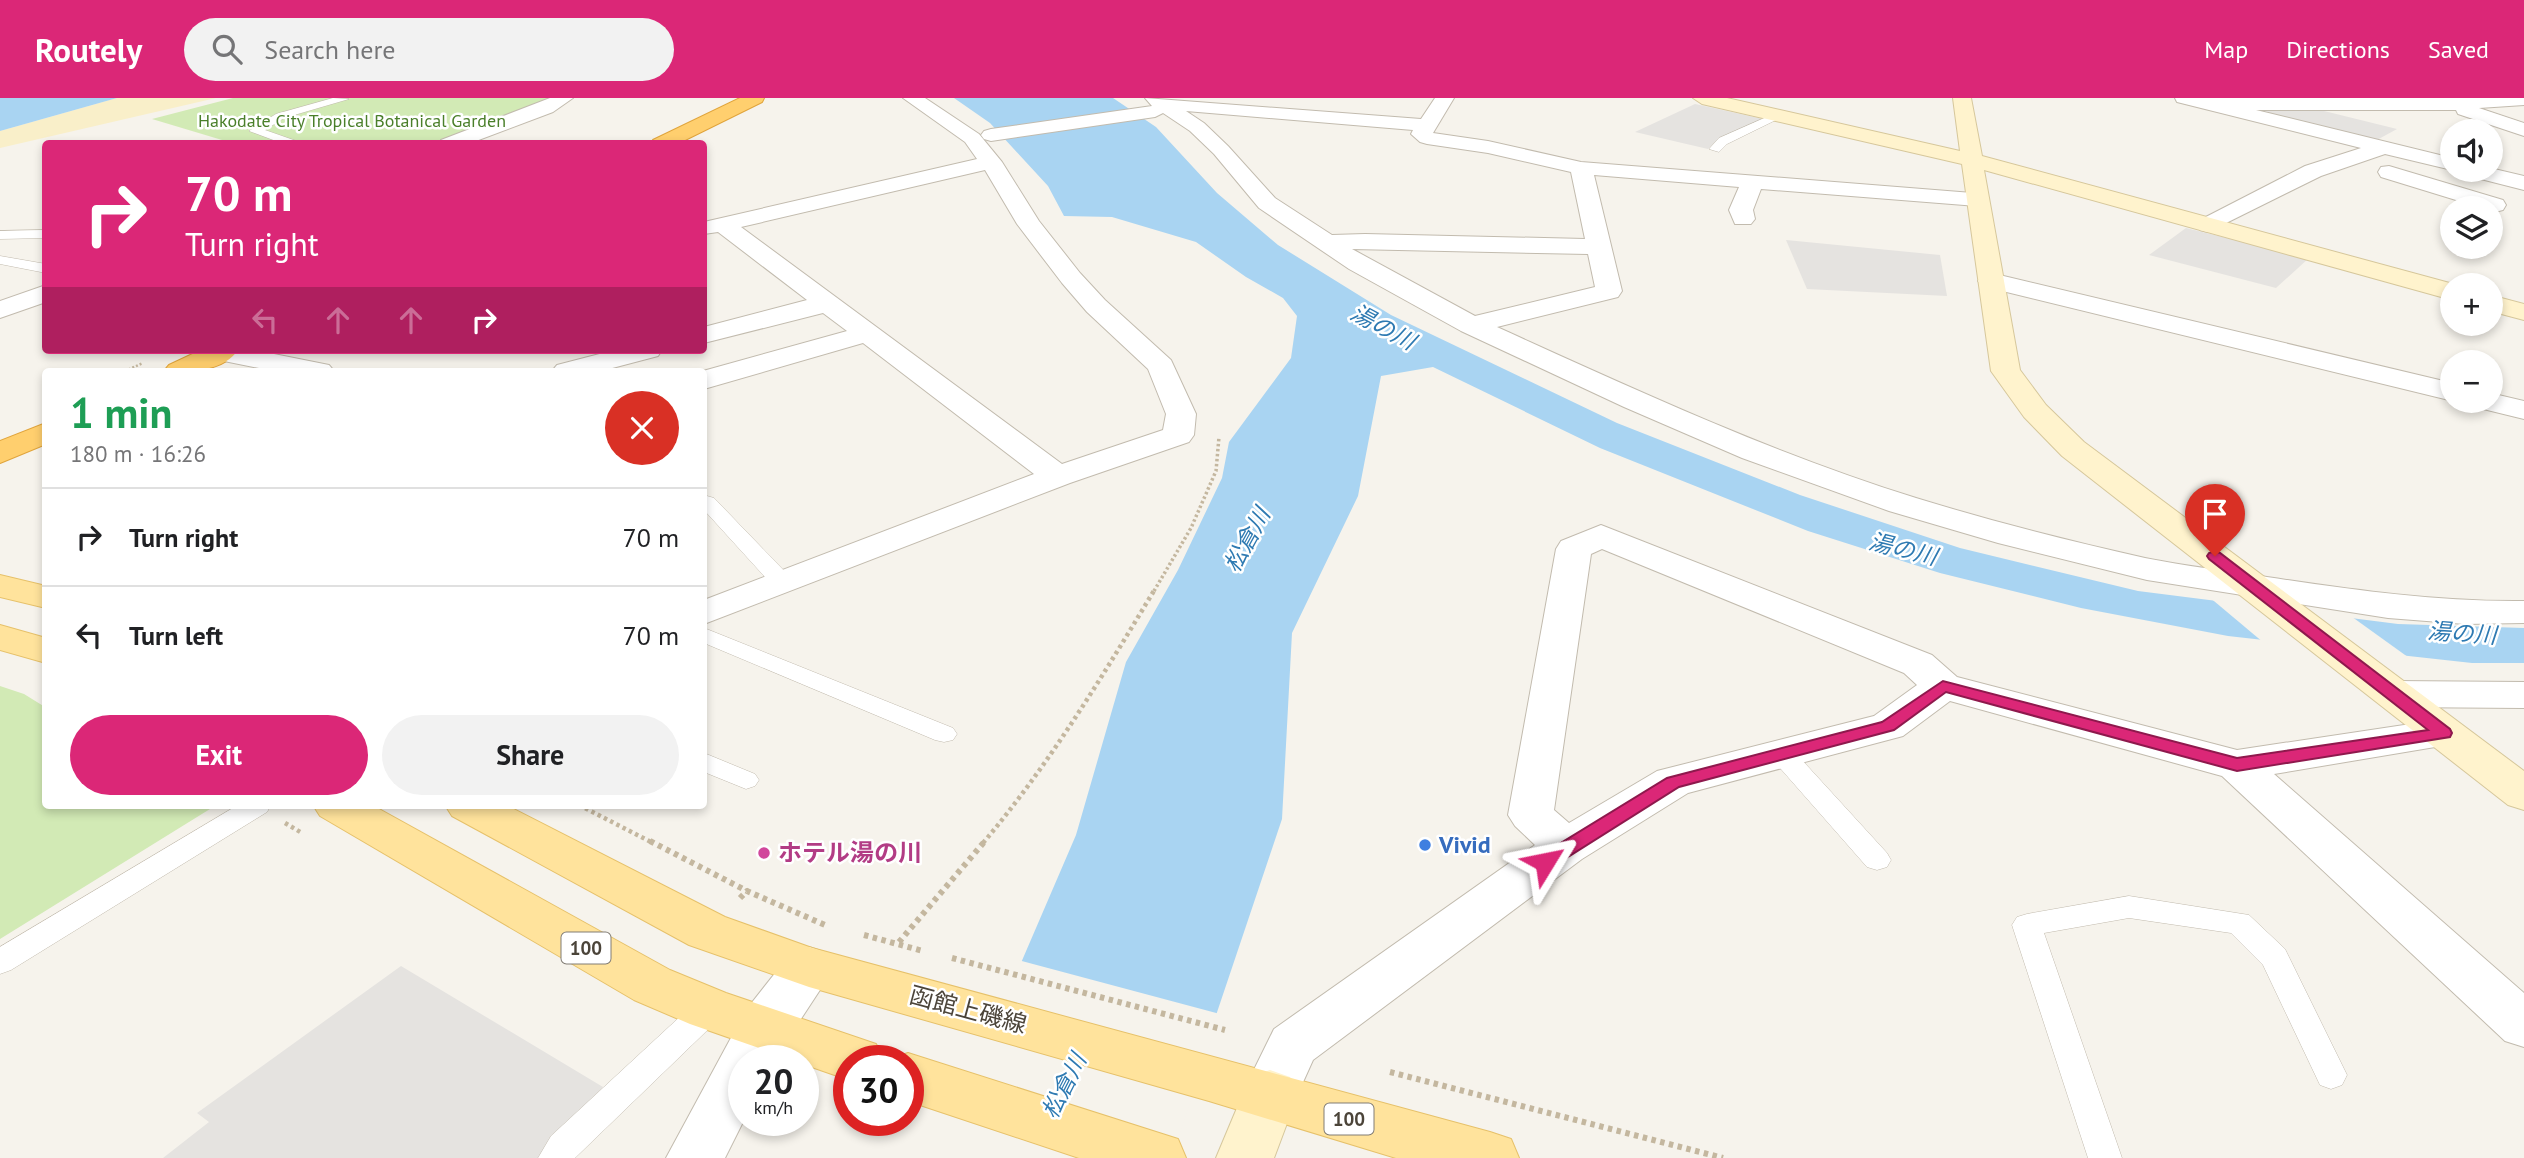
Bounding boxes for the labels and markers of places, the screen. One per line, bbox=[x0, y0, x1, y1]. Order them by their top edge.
pin bbox=[2185, 484, 2245, 556]
place label: Vivid bbox=[1438, 829, 1491, 860]
place label: ホテル湯の川 bbox=[778, 837, 922, 868]
marker: Vivid bbox=[1417, 837, 1433, 853]
marker: ホテル湯の川 bbox=[756, 845, 772, 861]

